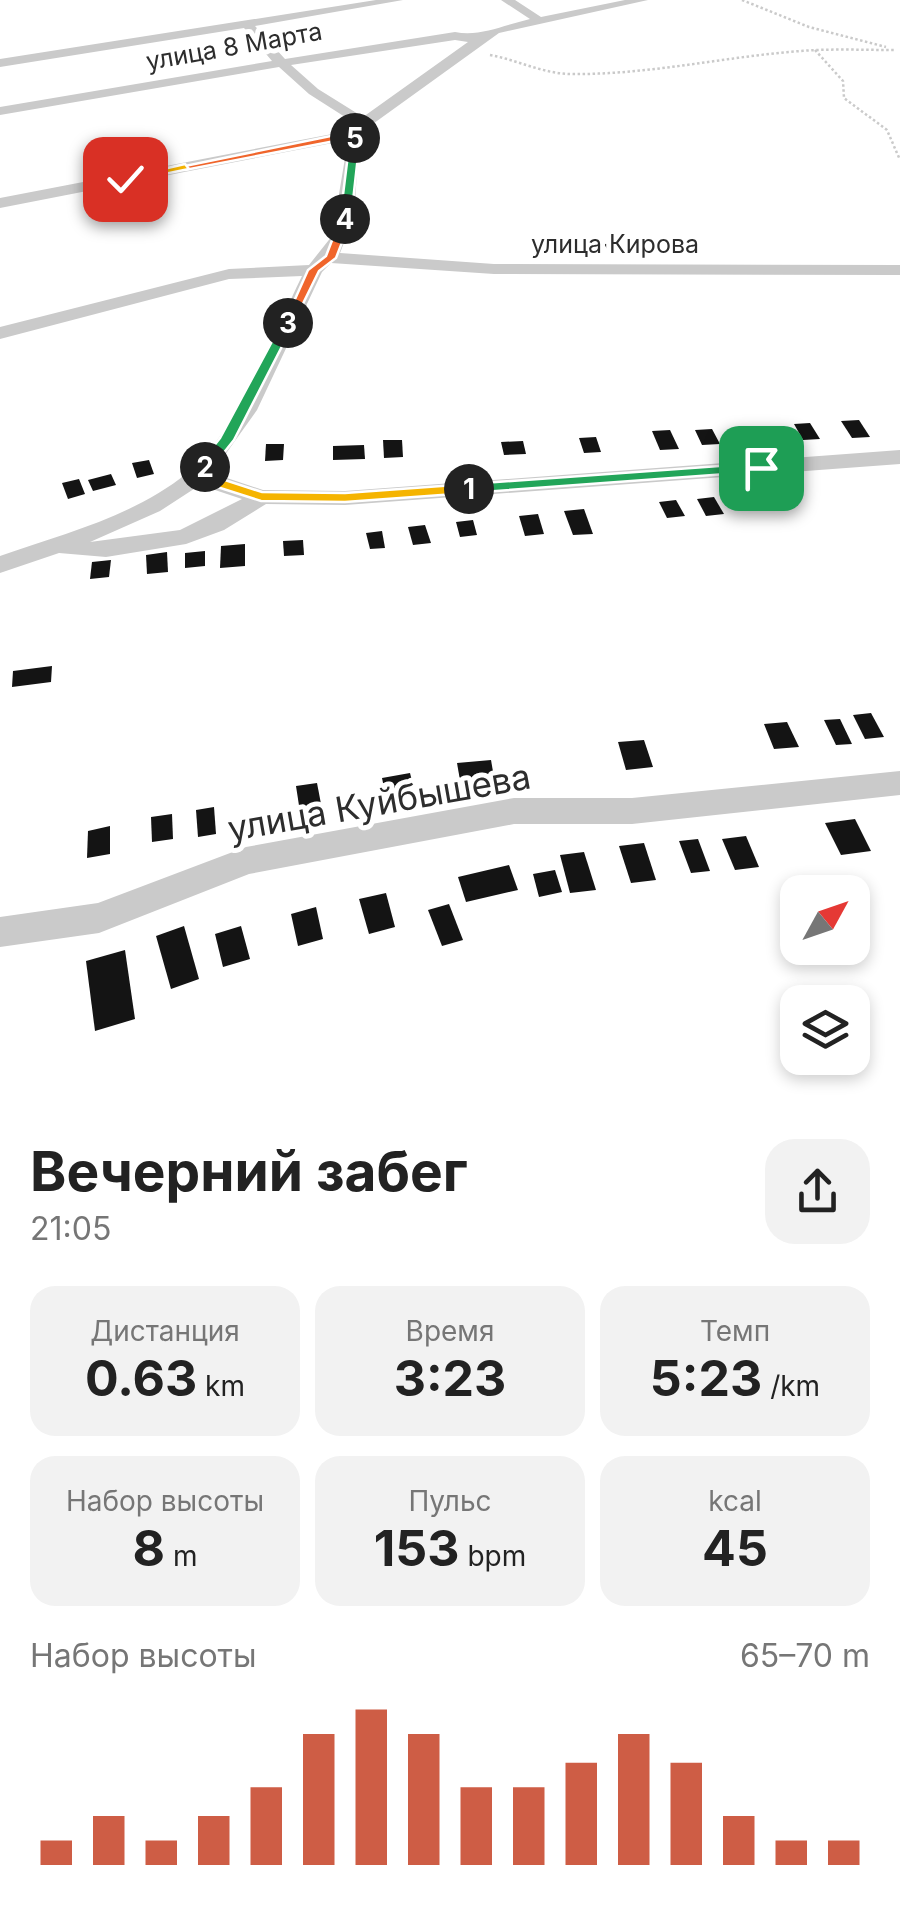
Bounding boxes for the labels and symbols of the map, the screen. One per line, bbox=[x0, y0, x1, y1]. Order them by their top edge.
street label: улица 8 Марта bbox=[144, 16, 324, 76]
pin: 5 bbox=[330, 113, 380, 163]
pin bbox=[83, 137, 168, 222]
pin: 4 bbox=[320, 194, 370, 244]
street label: улица Кирова bbox=[531, 229, 699, 259]
pin: 3 bbox=[263, 298, 313, 348]
pin bbox=[719, 426, 804, 511]
pin: 2 bbox=[180, 442, 230, 492]
pin: 1 bbox=[444, 464, 494, 514]
street label: улица Куйбышева bbox=[224, 755, 534, 849]
north arrow bbox=[780, 875, 870, 965]

